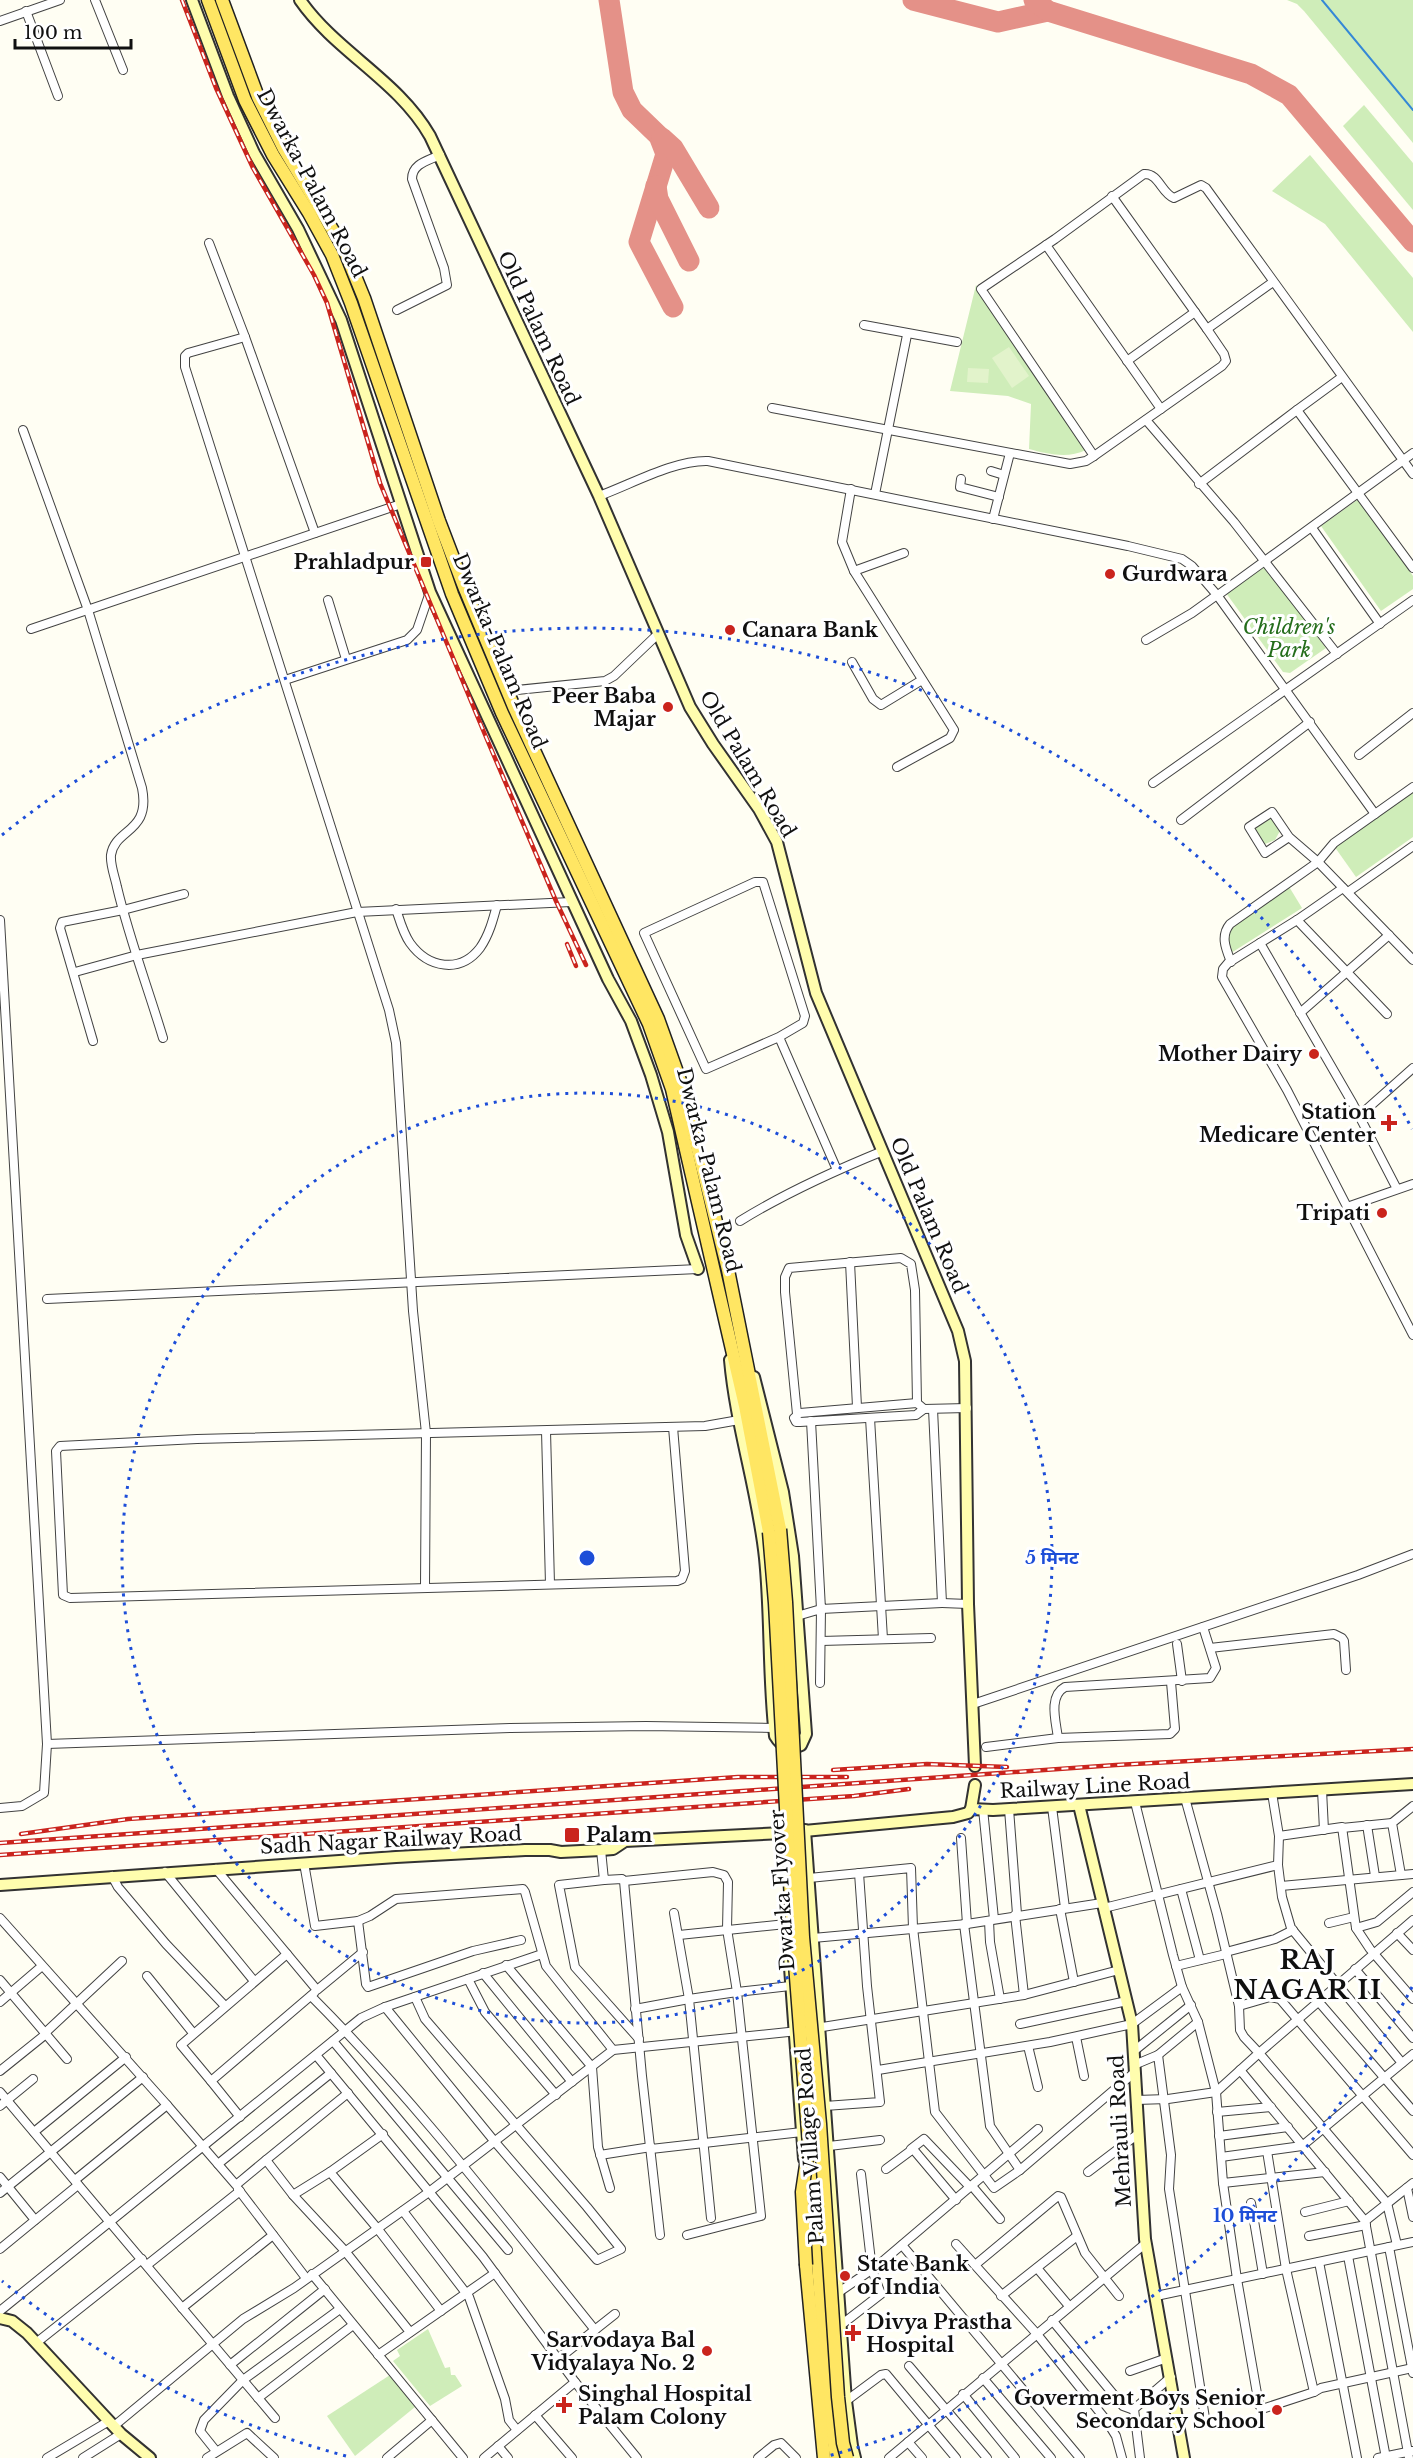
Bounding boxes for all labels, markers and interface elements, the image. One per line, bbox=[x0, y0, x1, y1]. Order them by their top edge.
scale bar bbox=[15, 12, 130, 50]
text: 100 m bbox=[24, 22, 82, 44]
street label: Dwarka-Palam Road bbox=[252, 85, 372, 281]
street label: Old Palam Road bbox=[493, 247, 585, 409]
place label: Prahladpur bbox=[293, 550, 414, 574]
street label: Dwarka-Palam Road bbox=[448, 550, 552, 752]
marker: Prahladpur bbox=[419, 555, 433, 569]
place label: Gurdwara bbox=[1122, 562, 1228, 586]
marker: Gurdwara bbox=[1103, 567, 1117, 581]
park label: Children's Park bbox=[1243, 615, 1336, 662]
place label: Canara Bank bbox=[742, 618, 879, 642]
marker: Canara Bank bbox=[723, 623, 737, 637]
place label: Peer Baba Majar bbox=[551, 684, 657, 731]
street label: Old Palam Road bbox=[695, 686, 801, 842]
marker: Peer Baba Majar bbox=[661, 700, 675, 714]
place label: Mother Dairy bbox=[1158, 1042, 1303, 1066]
marker: Mother Dairy bbox=[1307, 1047, 1321, 1061]
street label: Dwarka-Palam Road bbox=[672, 1065, 746, 1275]
place label: Station Medicare Center bbox=[1199, 1100, 1376, 1147]
marker: Station Medicare Center bbox=[1380, 1114, 1398, 1132]
street label: Old Palam Road bbox=[885, 1133, 973, 1297]
place label: Tripati bbox=[1297, 1201, 1370, 1225]
marker: Tripati bbox=[1375, 1206, 1389, 1220]
text: 5 मिनट bbox=[1025, 1547, 1079, 1569]
centre of rings bbox=[577, 1548, 597, 1568]
street label: Railway Line Road bbox=[999, 1769, 1191, 1803]
street label: Dwarka Flyover bbox=[764, 1808, 800, 1971]
street label: Sadh Nagar Railway Road bbox=[260, 1821, 522, 1859]
place label: Palam bbox=[586, 1823, 652, 1847]
marker: Palam bbox=[563, 1826, 581, 1844]
district label: RAJ NAGAR II bbox=[1233, 1944, 1383, 2006]
street label: Palam Village Road bbox=[791, 2047, 829, 2245]
street label: Mehrauli Road bbox=[1104, 2054, 1136, 2208]
text: 10 मिनट bbox=[1213, 2205, 1277, 2227]
place label: State Bank of India bbox=[857, 2252, 970, 2299]
marker: State Bank of India bbox=[838, 2269, 852, 2283]
place label: Divya Prastha Hospital bbox=[866, 2310, 1012, 2357]
marker: Divya Prastha Hospital bbox=[844, 2324, 862, 2342]
place label: Sarvodaya Bal Vidyalaya No. 2 bbox=[531, 2328, 695, 2375]
marker: Sarvodaya Bal Vidyalaya No. 2 bbox=[700, 2344, 714, 2358]
place label: Singhal Hospital Palam Colony bbox=[578, 2382, 752, 2429]
place label: Goverment Boys Senior Secondary School bbox=[1014, 2386, 1265, 2433]
marker: Singhal Hospital Palam Colony bbox=[555, 2396, 573, 2414]
marker: Goverment Boys Senior Secondary School bbox=[1270, 2403, 1284, 2417]

